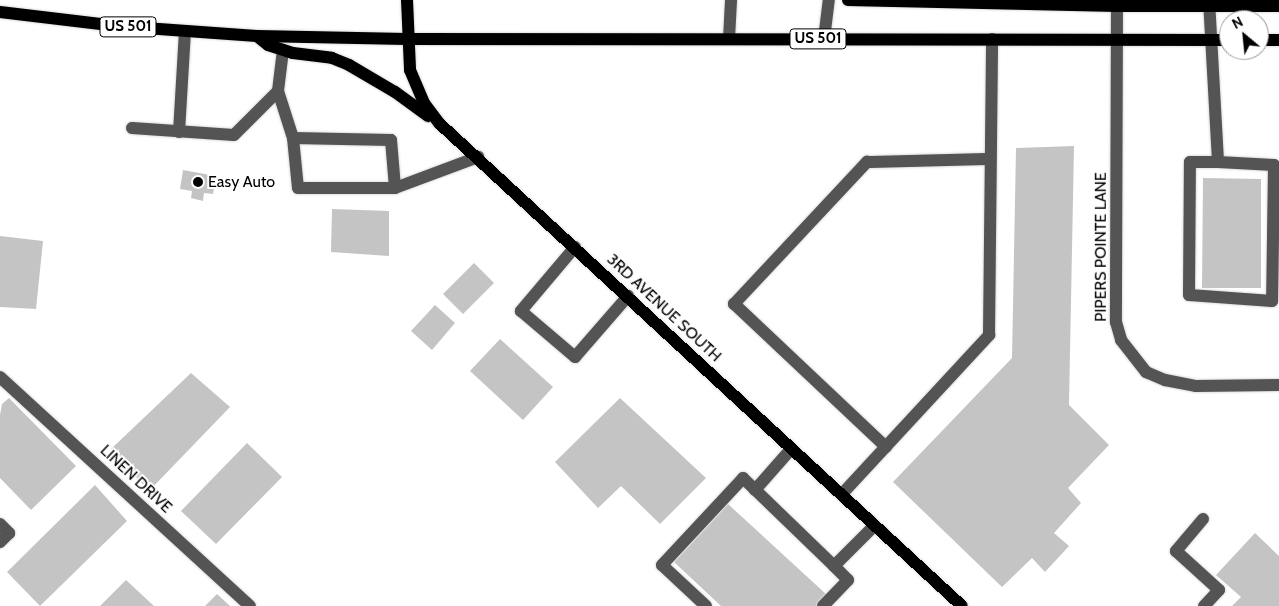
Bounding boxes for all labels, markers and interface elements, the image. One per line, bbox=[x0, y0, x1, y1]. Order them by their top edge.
north arrow bbox=[1219, 10, 1269, 60]
text: N bbox=[1229, 12, 1246, 33]
road number: US 501 bbox=[99, 15, 157, 40]
road number: US 501 bbox=[789, 26, 847, 52]
place label: Easy Auto bbox=[208, 172, 275, 192]
street label: PIPERS POINTE LANE bbox=[1091, 172, 1111, 322]
marker: Easy Auto bbox=[192, 176, 204, 188]
street label: 3RD AVENUE SOUTH bbox=[603, 250, 725, 366]
street label: LINEN DRIVE bbox=[96, 441, 176, 517]

